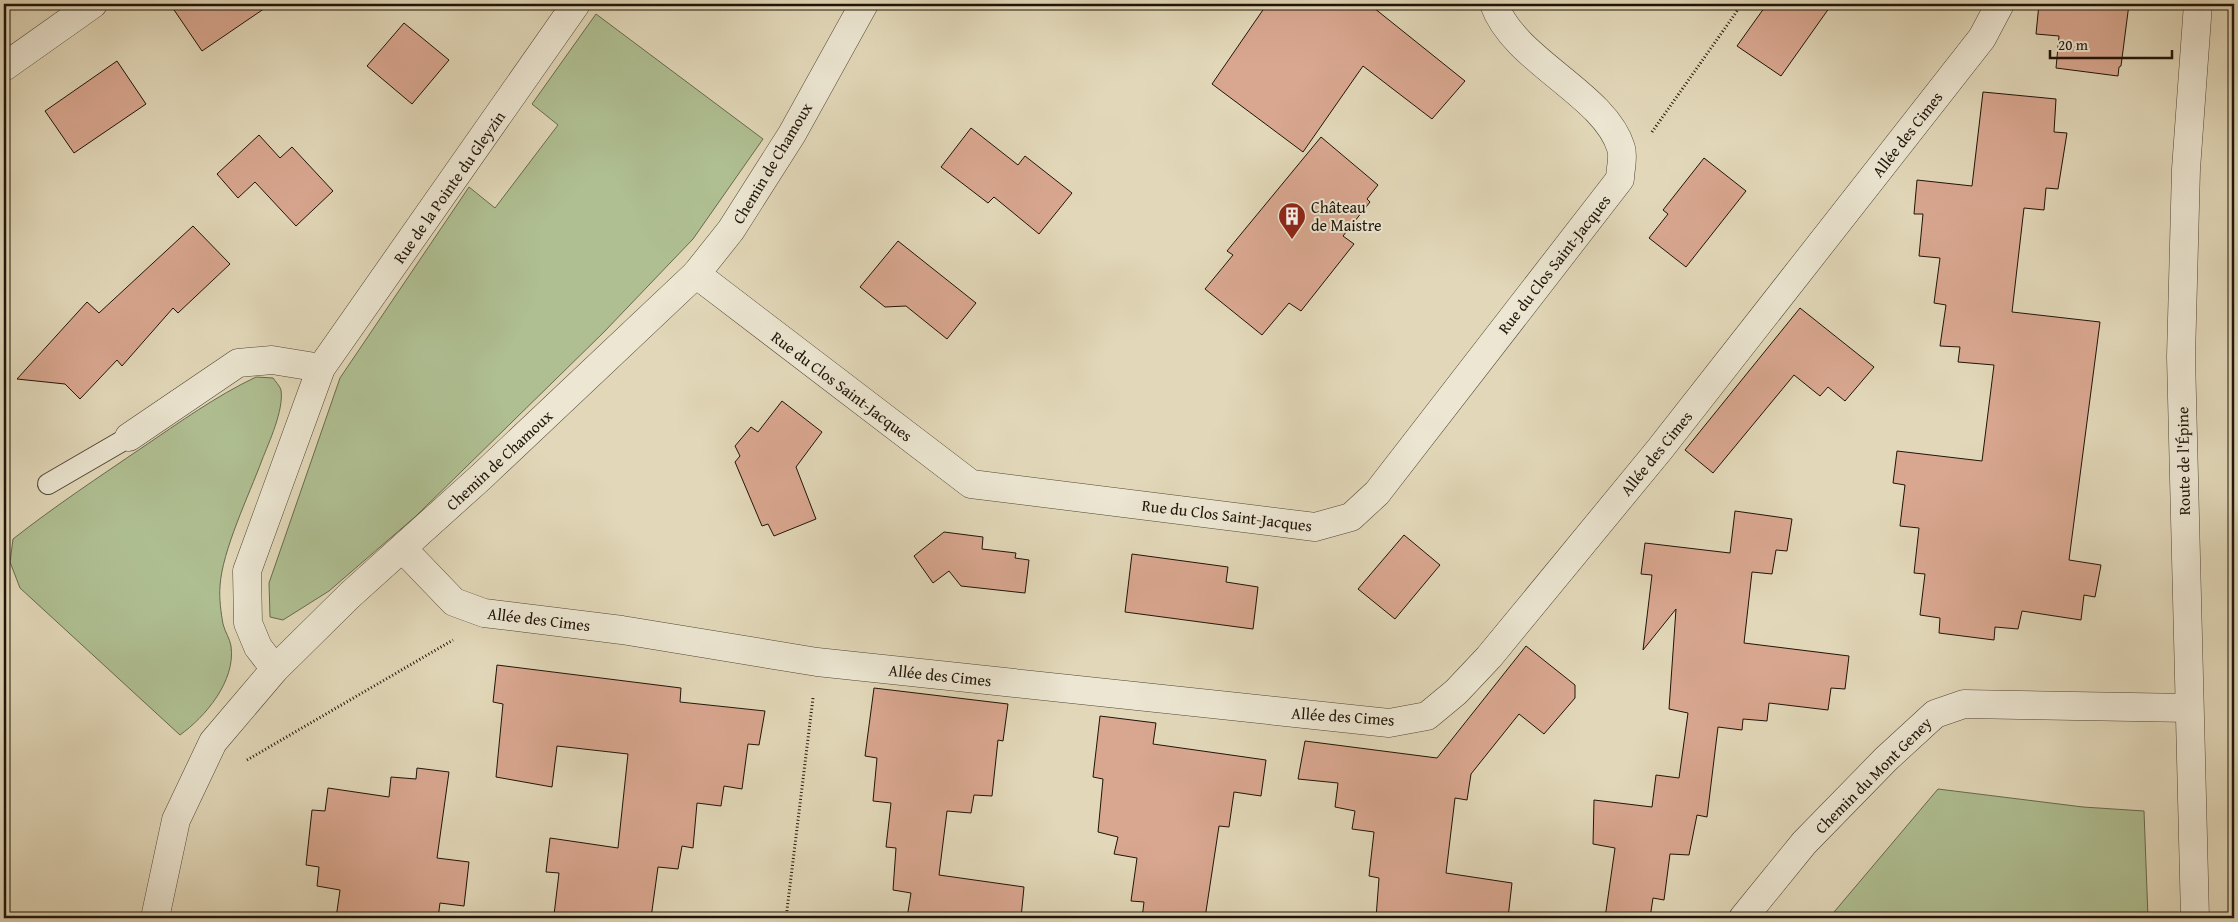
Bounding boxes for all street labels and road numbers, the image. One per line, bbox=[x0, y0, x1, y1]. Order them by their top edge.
street label: Allée des Cimes bbox=[1866, 86, 1948, 182]
street label: Chemin de Chamoux bbox=[726, 97, 818, 228]
street label: Rue de la Pointe du Gleyzin bbox=[387, 106, 511, 268]
street label: Rue du Clos Saint-Jacques bbox=[1492, 189, 1616, 339]
street label: Rue du Clos Saint-Jacques bbox=[766, 325, 918, 447]
street label: Chemin de Chamoux bbox=[440, 404, 558, 516]
street label: Allée des Cimes bbox=[1614, 405, 1698, 501]
street label: Route de l'Épine bbox=[2170, 406, 2196, 516]
street label: Rue du Clos Saint-Jacques bbox=[1140, 493, 1314, 537]
street label: Allée des Cimes bbox=[486, 601, 592, 637]
street label: Allée des Cimes bbox=[887, 658, 993, 692]
street label: Allée des Cimes bbox=[1291, 700, 1395, 732]
street label: Chemin du Mont Geney bbox=[1809, 711, 1937, 839]

